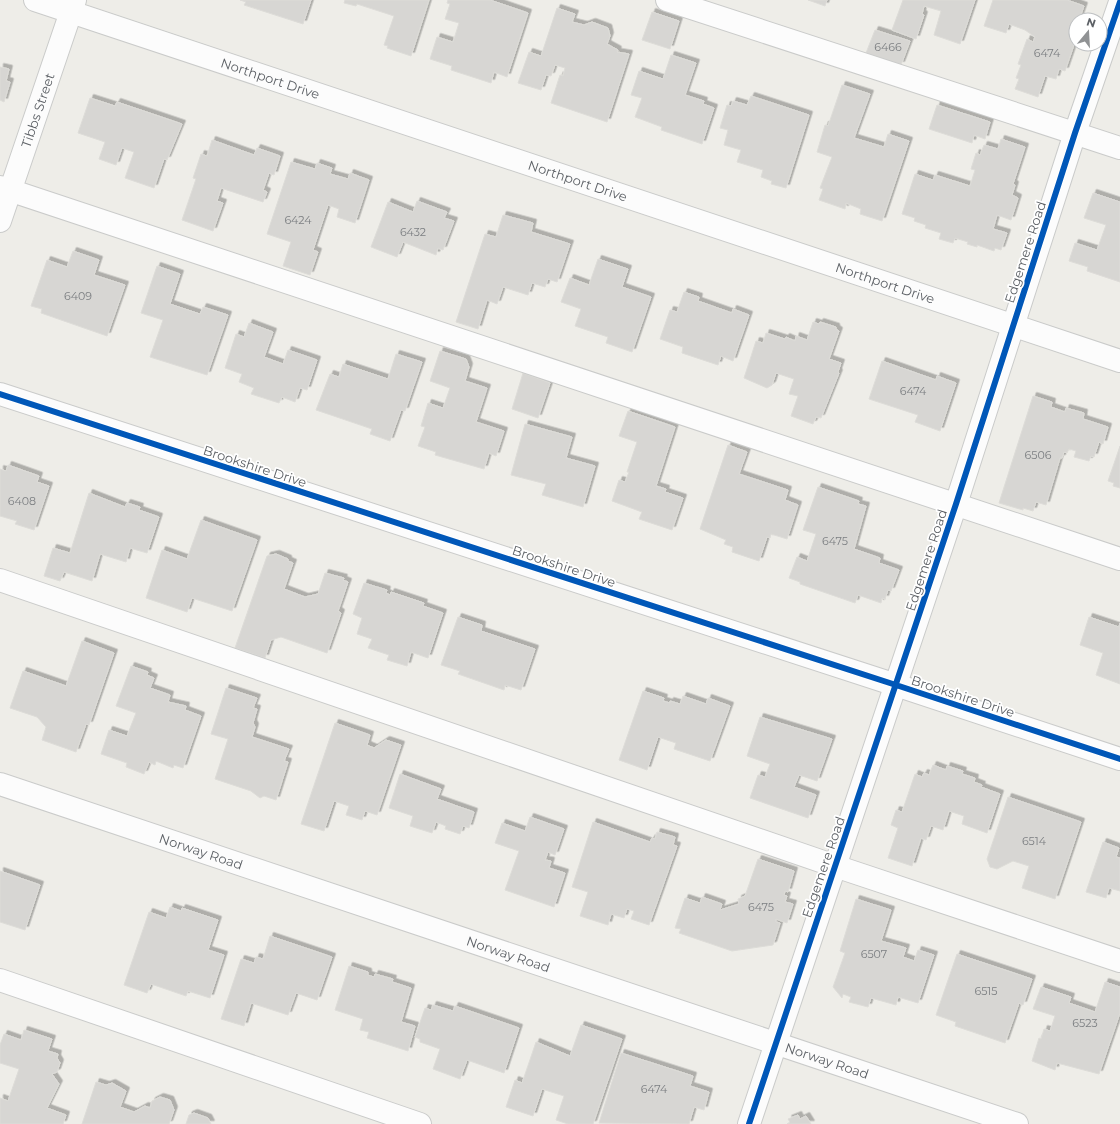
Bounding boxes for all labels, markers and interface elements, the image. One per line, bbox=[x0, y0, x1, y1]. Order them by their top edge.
north arrow bbox=[1068, 12, 1108, 52]
text: N bbox=[1085, 14, 1097, 31]
house number: 6466 bbox=[874, 40, 902, 54]
house number: 6474 bbox=[1034, 46, 1061, 60]
street label: Northport Drive bbox=[219, 54, 322, 102]
street label: Tibbs Street bbox=[18, 71, 58, 150]
street label: Northport Drive bbox=[526, 157, 629, 205]
street label: Edgemere Road bbox=[1001, 199, 1049, 305]
house number: 6424 bbox=[284, 213, 312, 227]
house number: 6432 bbox=[400, 225, 426, 239]
street label: Northport Drive bbox=[834, 259, 937, 307]
house number: 6409 bbox=[64, 289, 92, 303]
house number: 6474 bbox=[900, 384, 927, 398]
street label: Brookshire Drive bbox=[201, 442, 309, 490]
house number: 6506 bbox=[1025, 448, 1052, 462]
house number: 6408 bbox=[8, 494, 36, 508]
street label: Edgemere Road bbox=[902, 507, 950, 613]
house number: 6475 bbox=[822, 534, 848, 548]
street label: Brookshire Drive bbox=[510, 542, 618, 590]
street label: Brookshire Drive bbox=[909, 672, 1017, 720]
street label: Edgemere Road bbox=[798, 814, 848, 920]
street label: Norway Road bbox=[157, 830, 245, 873]
house number: 6514 bbox=[1022, 834, 1047, 848]
house number: 6475 bbox=[748, 900, 774, 914]
street label: Norway Road bbox=[464, 933, 552, 975]
house number: 6507 bbox=[861, 947, 887, 961]
house number: 6515 bbox=[974, 984, 998, 998]
house number: 6523 bbox=[1072, 1016, 1098, 1030]
street label: Norway Road bbox=[783, 1039, 871, 1082]
house number: 6474 bbox=[641, 1082, 668, 1096]

